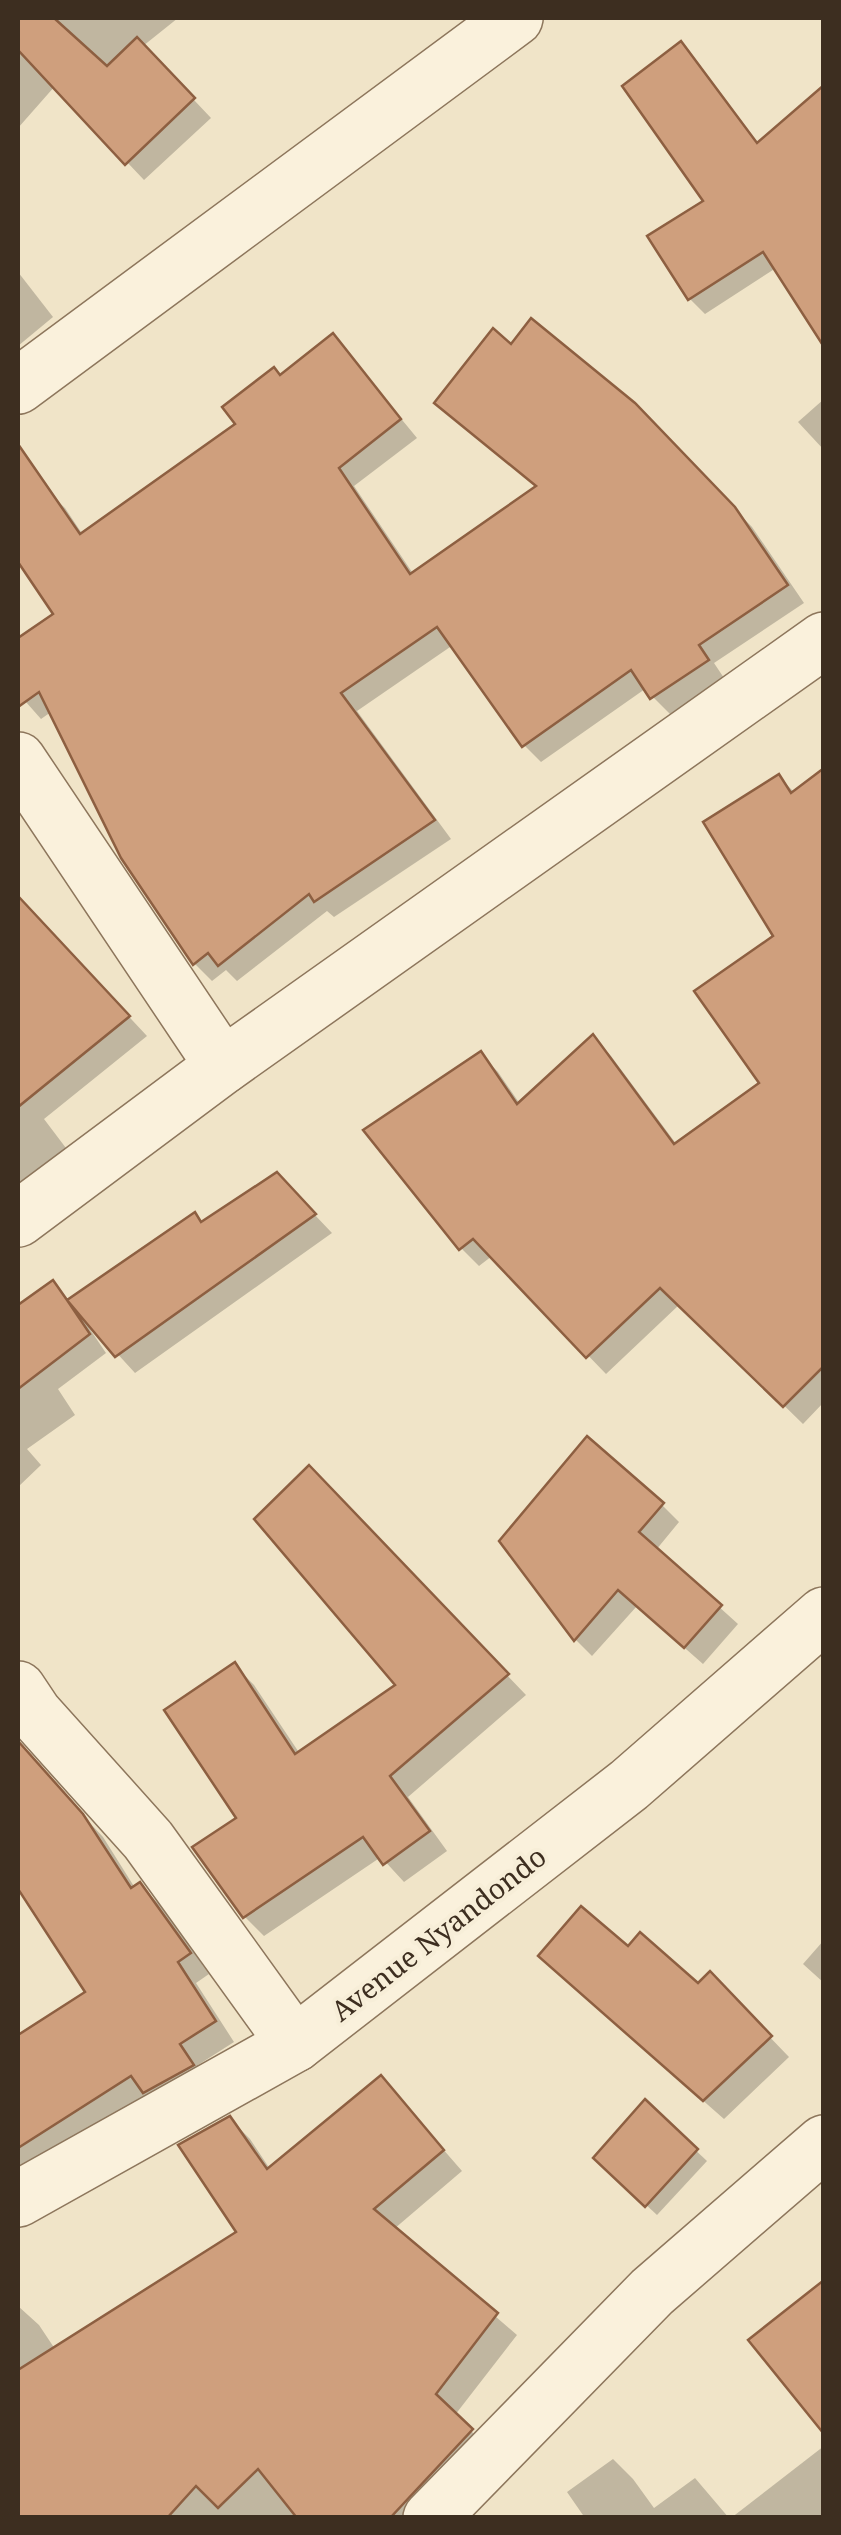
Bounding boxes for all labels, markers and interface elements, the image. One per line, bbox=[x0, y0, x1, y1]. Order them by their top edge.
street label: Avenue Nyandondo bbox=[323, 1837, 553, 2029]

